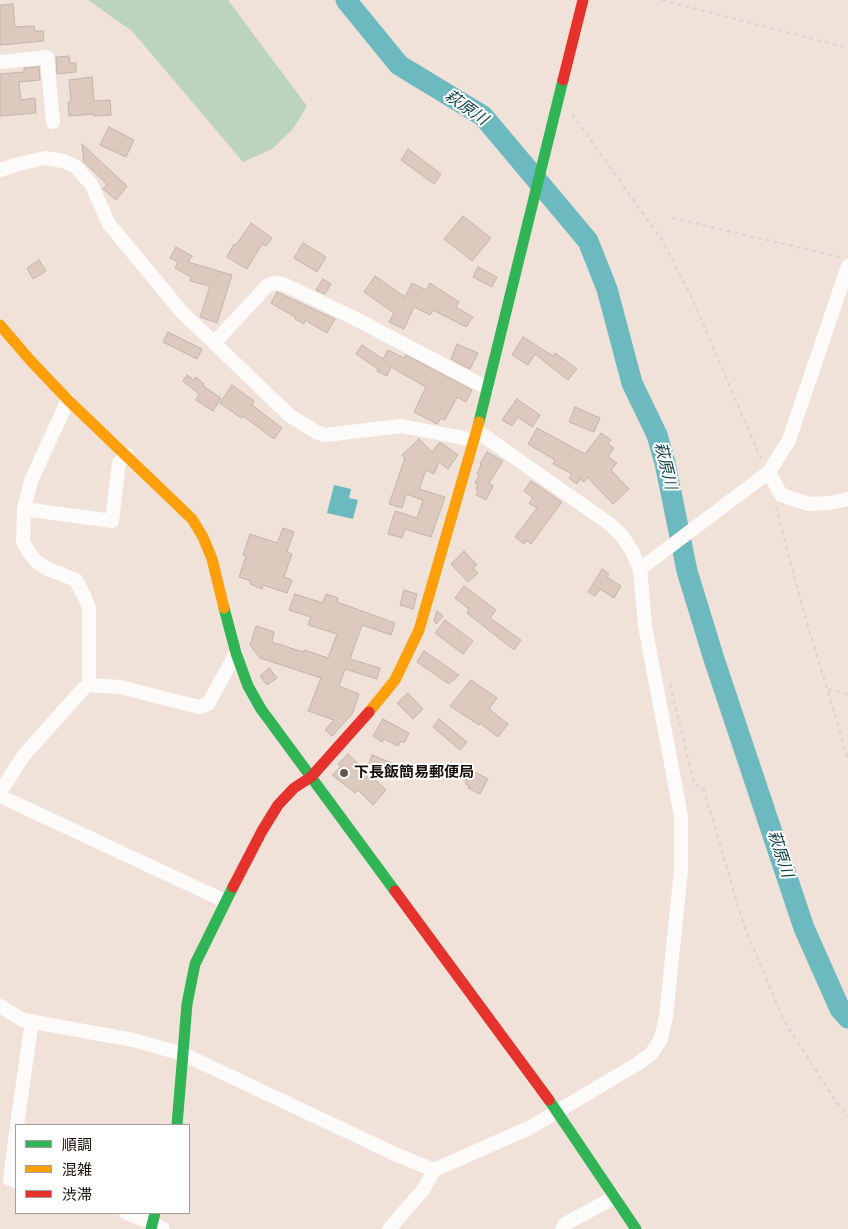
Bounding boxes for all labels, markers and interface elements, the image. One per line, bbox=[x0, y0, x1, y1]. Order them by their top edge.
water label: 萩原川 bbox=[441, 86, 491, 130]
water label: 萩原川 bbox=[650, 440, 680, 492]
place label: 下長飯簡易郵便局 bbox=[354, 764, 474, 782]
marker: 下長飯簡易郵便局 bbox=[338, 767, 350, 779]
water label: 萩原川 bbox=[763, 828, 797, 880]
legend bbox=[15, 1124, 190, 1214]
text: 順調 bbox=[62, 1134, 92, 1154]
text: 混雑 bbox=[62, 1159, 92, 1179]
text: 渋滞 bbox=[62, 1184, 92, 1204]

